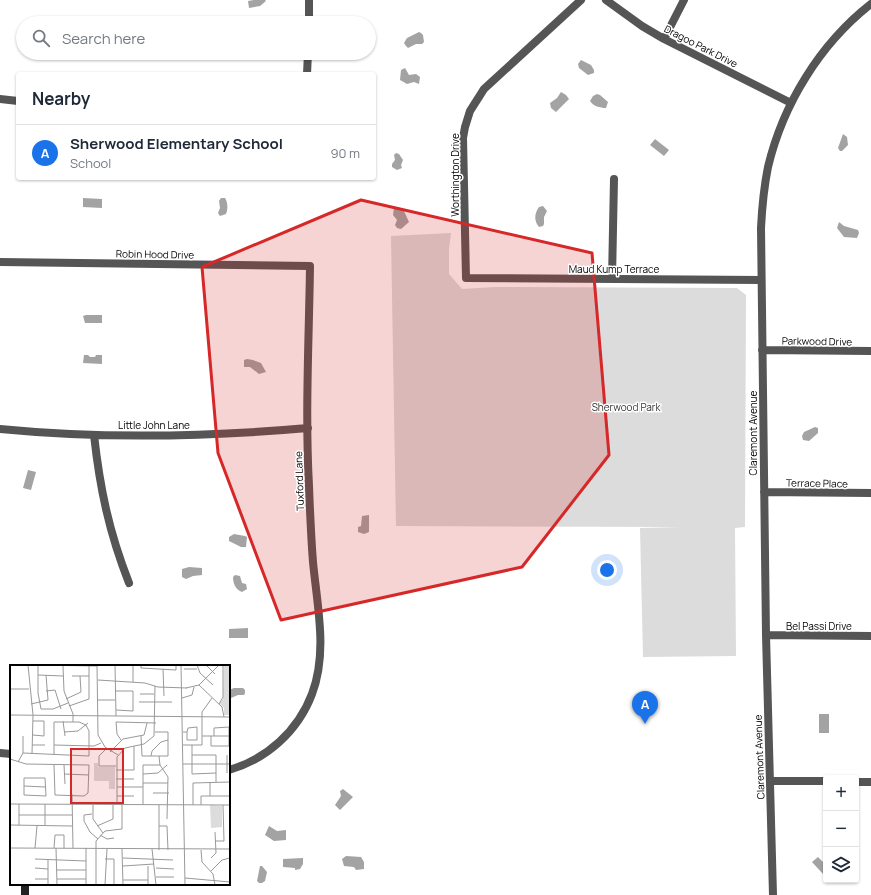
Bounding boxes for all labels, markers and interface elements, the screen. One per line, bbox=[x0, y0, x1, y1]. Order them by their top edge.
search box bbox=[16, 16, 376, 60]
street label: Dragoo Park Drive bbox=[662, 21, 740, 71]
icon: search bbox=[30, 27, 52, 49]
text: Search here bbox=[62, 28, 145, 49]
text: Nearby bbox=[32, 87, 90, 110]
text: Sherwood Elementary School bbox=[70, 133, 283, 154]
street label: Worthington Drive bbox=[448, 133, 462, 217]
text: A bbox=[41, 144, 49, 162]
text: 90 m bbox=[330, 144, 360, 162]
text: School bbox=[70, 154, 111, 172]
street label: Robin Hood Drive bbox=[116, 246, 194, 262]
street label: Maud Kump Terrace bbox=[569, 262, 659, 276]
street label: Parkwood Drive bbox=[782, 333, 853, 349]
street label: Claremont Avenue bbox=[746, 390, 760, 475]
park label: Sherwood Park bbox=[592, 400, 661, 414]
street label: Little John Lane bbox=[118, 418, 190, 432]
street label: Tuxford Lane bbox=[291, 451, 307, 511]
street label: Terrace Place bbox=[786, 475, 848, 491]
your location bbox=[597, 560, 617, 580]
street label: Bel Passi Drive bbox=[786, 619, 852, 633]
inset map bbox=[10, 665, 230, 885]
pin: A bbox=[632, 691, 658, 724]
street label: Claremont Avenue bbox=[751, 714, 767, 800]
map controls bbox=[823, 775, 859, 883]
button: + bbox=[823, 775, 859, 811]
button: − bbox=[823, 811, 859, 847]
button: layers bbox=[823, 847, 859, 883]

